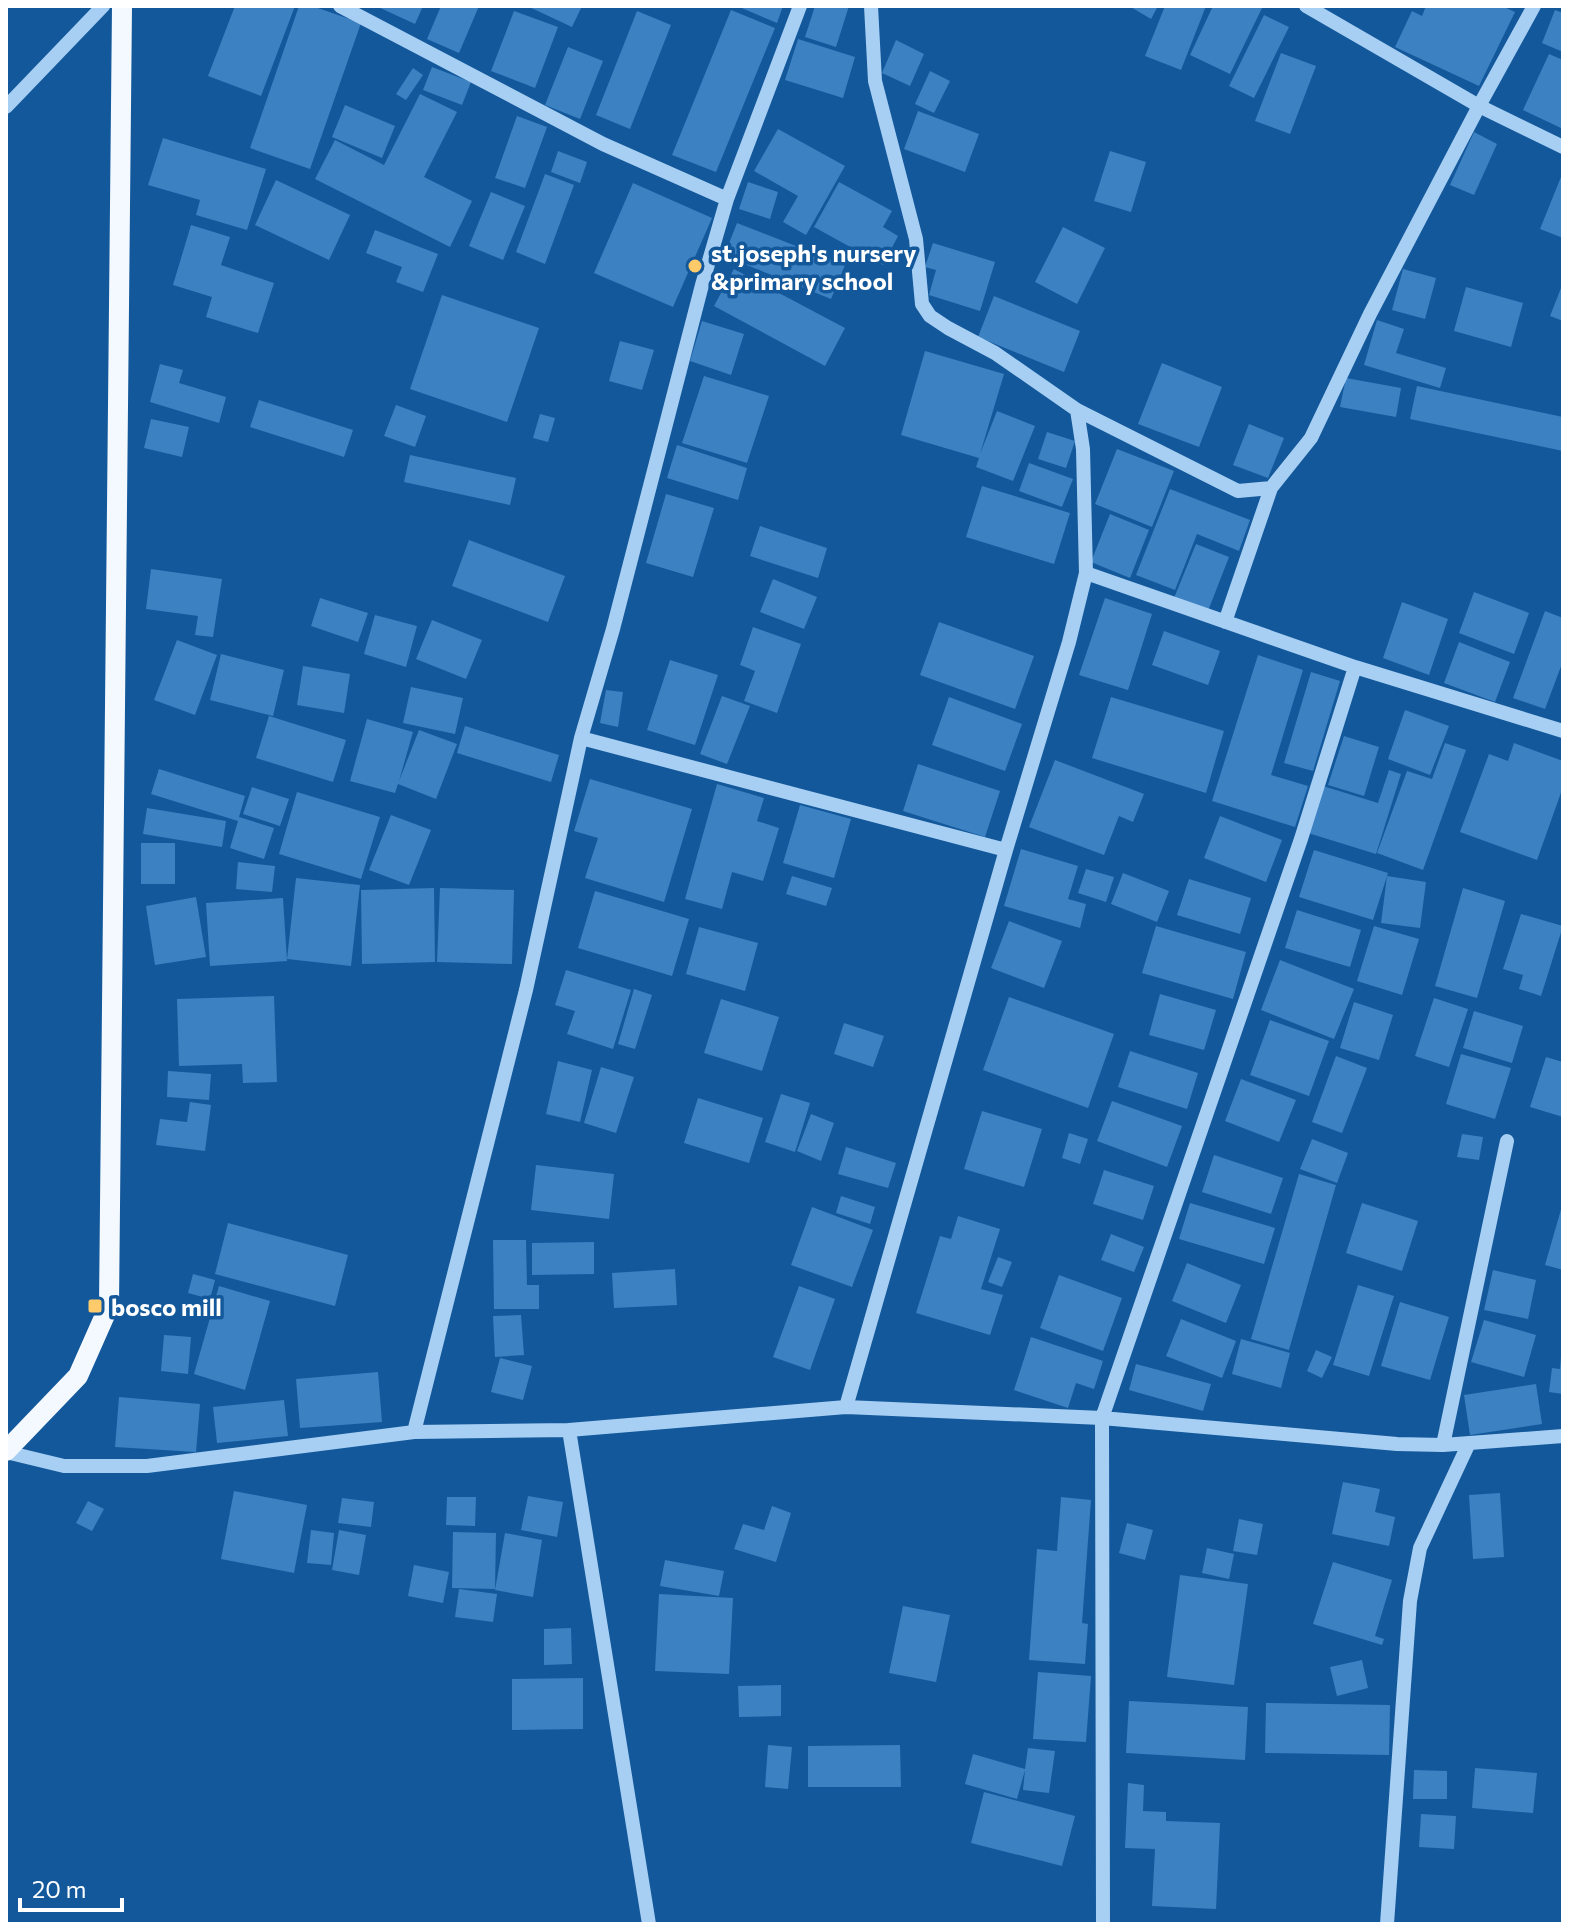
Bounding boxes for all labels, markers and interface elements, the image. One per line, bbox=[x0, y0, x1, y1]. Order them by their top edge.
place label: st.joseph's nursery &primary school bbox=[711, 238, 916, 295]
marker: st.joseph's nursery &primary school bbox=[686, 257, 704, 275]
place label: bosco mill bbox=[111, 1292, 222, 1321]
marker: bosco mill bbox=[86, 1297, 104, 1315]
scale bar bbox=[20, 1862, 122, 1912]
text: 20 m bbox=[32, 1874, 86, 1903]

